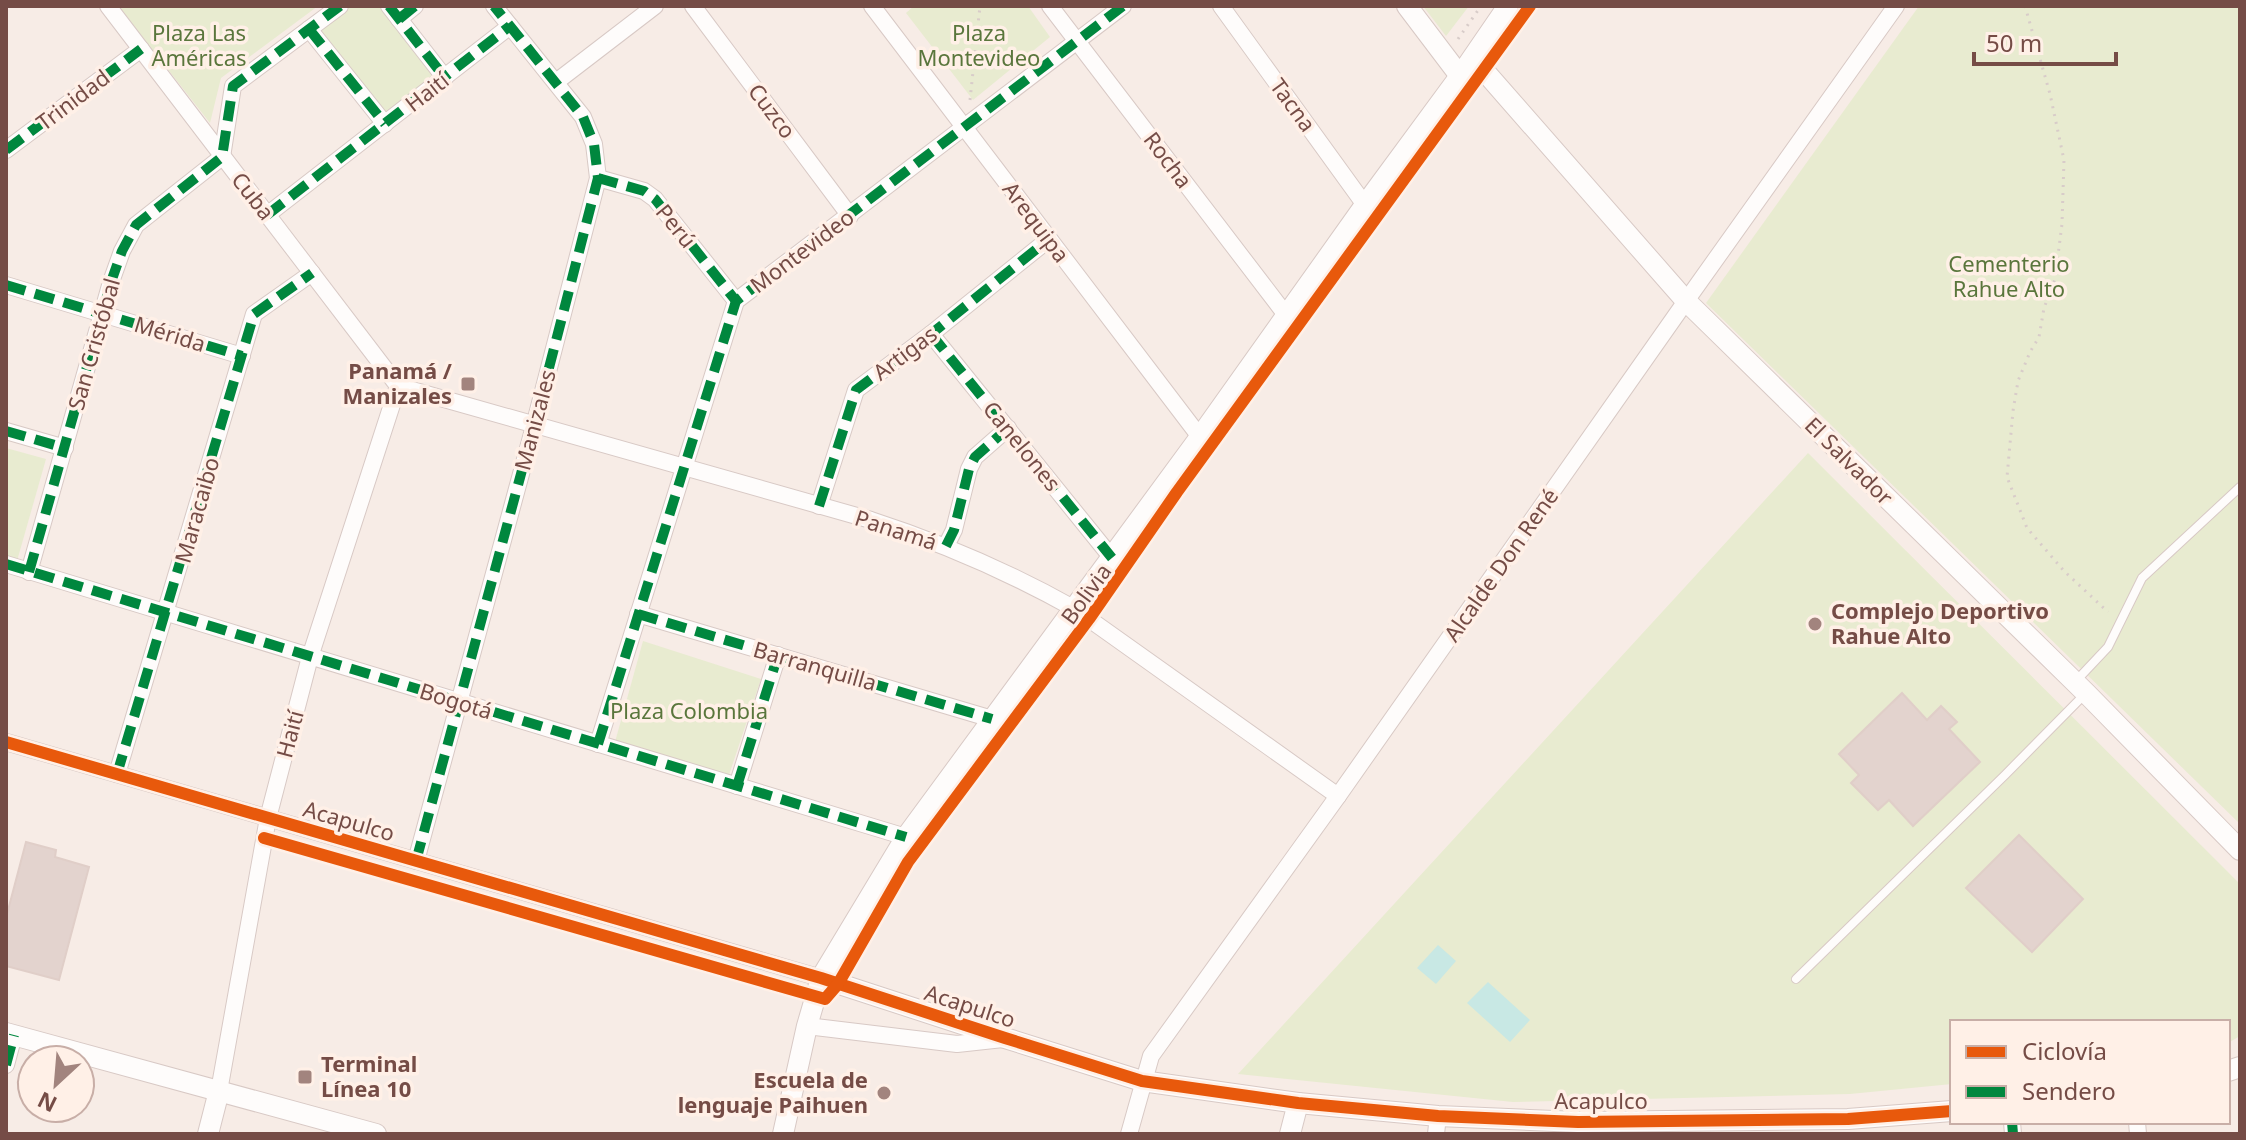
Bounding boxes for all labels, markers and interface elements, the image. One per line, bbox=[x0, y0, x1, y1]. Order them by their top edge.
scale bar bbox=[1974, 16, 2116, 66]
park label: Plaza Las Américas bbox=[151, 17, 247, 72]
park label: Plaza Montevideo bbox=[918, 17, 1040, 72]
text: 50 m bbox=[1986, 26, 2042, 59]
street label: Trinidad bbox=[30, 62, 115, 137]
street label: Haití bbox=[398, 64, 456, 118]
street label: Tacna bbox=[1264, 72, 1323, 137]
street label: Cuzco bbox=[742, 77, 803, 144]
street label: Rocha bbox=[1138, 125, 1200, 194]
street label: Cuba bbox=[226, 165, 282, 226]
street label: Arequipa bbox=[997, 175, 1077, 268]
street label: Perú bbox=[650, 197, 704, 254]
street label: Montevideo bbox=[743, 201, 859, 299]
park label: Cementerio Rahue Alto bbox=[1948, 248, 2070, 303]
street label: San Cristóbal bbox=[60, 274, 126, 413]
street label: Mérida bbox=[131, 308, 210, 358]
street label: Artigas bbox=[866, 318, 943, 386]
place label: Panamá / Manizales bbox=[342, 355, 453, 410]
street label: Manizales bbox=[506, 366, 562, 473]
marker: Panamá / Manizales bbox=[459, 375, 477, 393]
street label: Canelones bbox=[977, 394, 1068, 497]
street label: El Salvador bbox=[1799, 410, 1900, 511]
street label: Maracaibo bbox=[167, 453, 225, 566]
street label: Alcalde Don René bbox=[1436, 482, 1564, 647]
street label: Panamá bbox=[851, 502, 941, 556]
street label: Bolivia bbox=[1053, 557, 1117, 630]
place label: Complejo Deportivo Rahue Alto bbox=[1831, 595, 2049, 650]
marker: Complejo Deportivo Rahue Alto bbox=[1806, 615, 1824, 633]
street label: Barranquilla bbox=[750, 633, 880, 697]
street label: Bogotá bbox=[416, 675, 496, 725]
park label: Plaza Colombia bbox=[610, 695, 768, 725]
street label: Haití bbox=[268, 705, 310, 761]
street label: Acapulco bbox=[300, 793, 398, 847]
street label: Acapulco bbox=[921, 976, 1019, 1034]
legend bbox=[1950, 1020, 2230, 1124]
text: Ciclovía bbox=[2022, 1034, 2107, 1067]
north arrow bbox=[16, 1044, 96, 1124]
place label: Terminal Línea 10 bbox=[321, 1048, 417, 1103]
place label: Escuela de lenguaje Paihuen bbox=[678, 1064, 868, 1119]
marker: Terminal Línea 10 bbox=[296, 1068, 314, 1086]
text: Sendero bbox=[2022, 1074, 2116, 1107]
marker: Escuela de lenguaje Paihuen bbox=[875, 1084, 893, 1102]
text: N bbox=[32, 1085, 61, 1120]
street label: Acapulco bbox=[1554, 1085, 1648, 1115]

